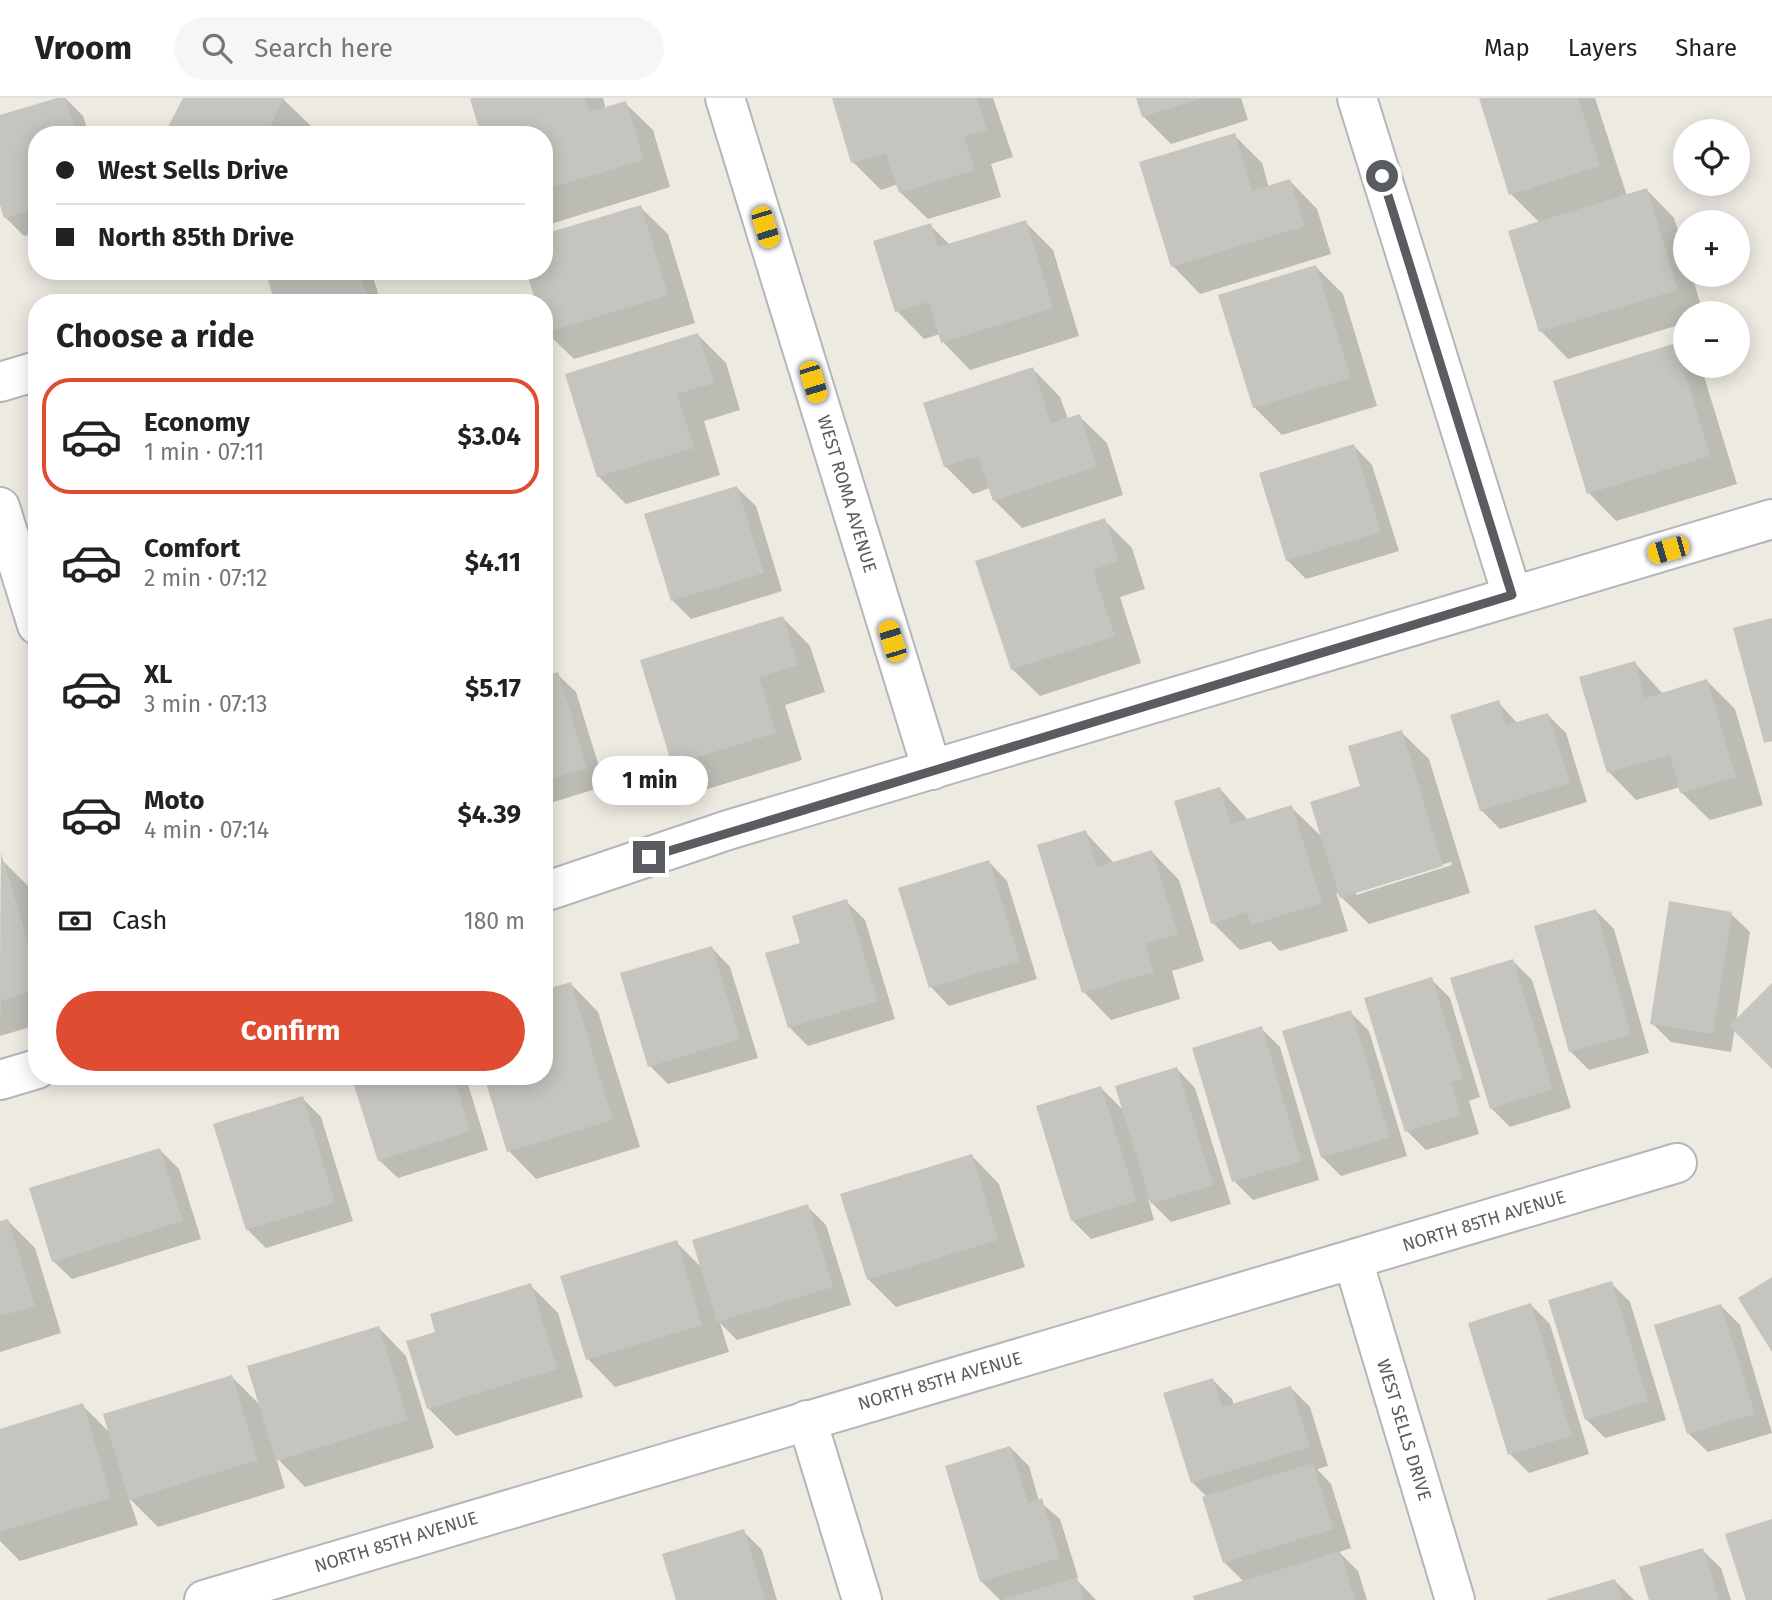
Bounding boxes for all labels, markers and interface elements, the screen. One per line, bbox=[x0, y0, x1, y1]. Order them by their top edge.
search box bbox=[174, 17, 664, 80]
text: Vroom bbox=[35, 28, 132, 68]
icon: search bbox=[198, 29, 236, 67]
text: Search here bbox=[254, 33, 393, 64]
text: Map bbox=[1484, 34, 1530, 62]
text: Layers bbox=[1568, 34, 1637, 62]
text: Share bbox=[1675, 34, 1737, 62]
map controls bbox=[1673, 119, 1750, 378]
button: locate bbox=[1673, 119, 1750, 196]
text: West Sells Drive bbox=[98, 155, 288, 186]
route start bbox=[1366, 160, 1398, 192]
car bbox=[749, 204, 782, 250]
button: + bbox=[1673, 210, 1750, 287]
text: North 85th Drive bbox=[98, 222, 294, 253]
button: − bbox=[1673, 301, 1750, 378]
text: Choose a ride bbox=[56, 317, 254, 355]
car bbox=[797, 359, 830, 405]
icon: car bbox=[60, 405, 123, 468]
text: Economy bbox=[144, 407, 250, 438]
street label: WEST ROMA AVENUE bbox=[813, 413, 881, 575]
text: $3.04 bbox=[457, 421, 521, 452]
text: 1 min · 07:11 bbox=[144, 438, 264, 466]
icon: car bbox=[60, 531, 123, 594]
text: Comfort bbox=[144, 533, 240, 564]
car bbox=[1645, 534, 1692, 566]
text: $4.11 bbox=[465, 547, 521, 578]
text: 2 min · 07:12 bbox=[144, 564, 267, 592]
car bbox=[876, 618, 909, 664]
icon: car bbox=[60, 657, 123, 720]
text: XL bbox=[144, 659, 172, 690]
text: $5.17 bbox=[465, 673, 521, 704]
text: 3 min · 07:13 bbox=[144, 690, 268, 718]
callout: 1 min bbox=[591, 756, 707, 804]
text: 1 min bbox=[622, 766, 678, 794]
icon: car bbox=[60, 783, 123, 846]
text: Moto bbox=[144, 785, 204, 816]
text: $4.39 bbox=[458, 799, 521, 830]
text: 4 min · 07:14 bbox=[144, 816, 269, 844]
route end bbox=[633, 841, 665, 873]
icon: cash bbox=[56, 902, 94, 940]
text: Cash bbox=[112, 905, 168, 936]
text: 180 m bbox=[464, 907, 525, 935]
button: Confirm bbox=[56, 991, 525, 1071]
street label: NORTH 85TH AVENUE bbox=[1400, 1186, 1568, 1256]
street label: NORTH 85TH AVENUE bbox=[855, 1347, 1025, 1415]
street label: WEST SELLS DRIVE bbox=[1372, 1357, 1436, 1503]
street label: NORTH 85TH AVENUE bbox=[312, 1507, 480, 1577]

